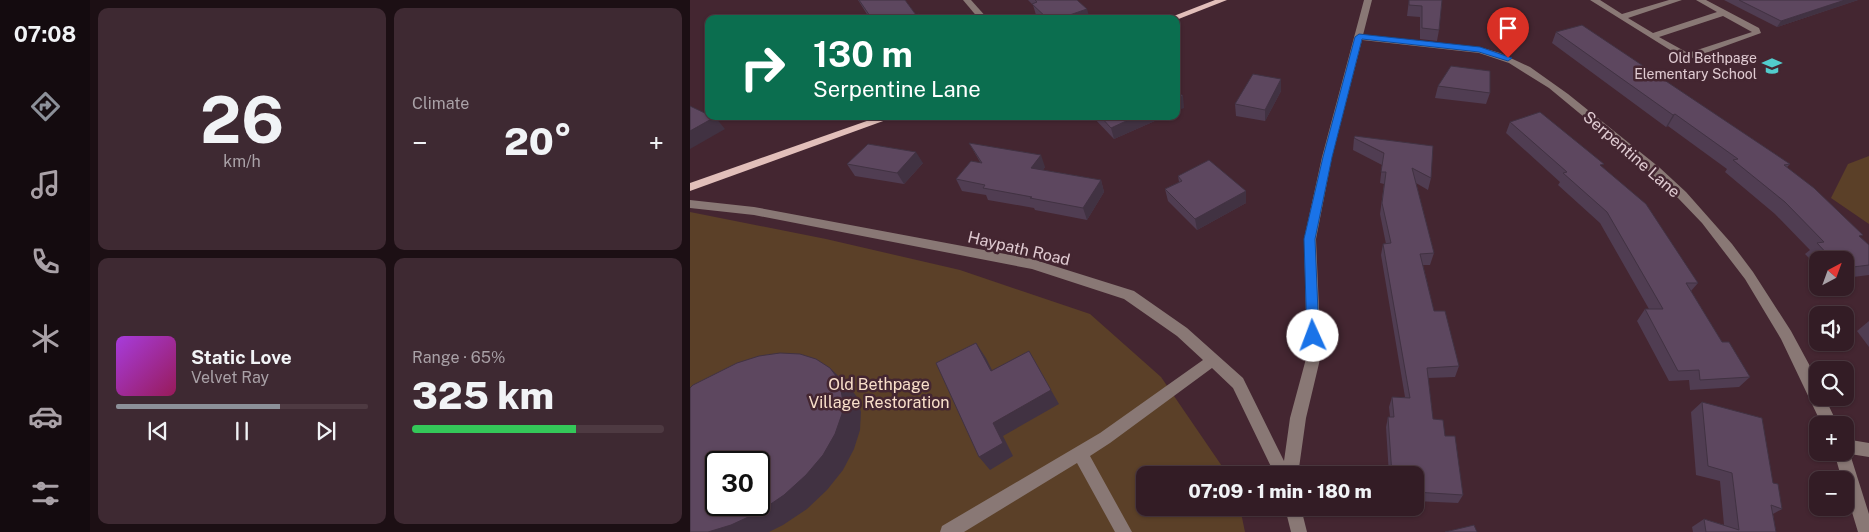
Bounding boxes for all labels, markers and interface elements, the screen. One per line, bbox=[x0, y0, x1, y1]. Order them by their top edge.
pin bbox=[1487, 7, 1529, 58]
icon: arrive bbox=[1494, 14, 1522, 42]
text: 07:08 bbox=[14, 21, 76, 47]
text: 130 m bbox=[813, 34, 913, 75]
icon: right bbox=[730, 35, 795, 100]
place label: Old Bethpage Elementary School bbox=[1634, 50, 1757, 82]
school or university icon: Old Bethpage Elementary School bbox=[1761, 55, 1783, 77]
text: Serpentine Lane bbox=[813, 76, 981, 102]
text: 26 bbox=[200, 81, 284, 158]
icon: directions bbox=[28, 89, 63, 124]
text: Climate bbox=[412, 94, 469, 113]
street label: Serpentine Lane bbox=[1579, 107, 1684, 202]
text: 20° bbox=[504, 119, 572, 164]
text: − bbox=[412, 126, 428, 159]
text: + bbox=[648, 126, 664, 159]
text: km/h bbox=[223, 152, 261, 171]
icon: music bbox=[28, 167, 63, 202]
street label: Haypath Road bbox=[966, 227, 1072, 269]
icon: phone bbox=[28, 244, 63, 279]
north arrow bbox=[1809, 251, 1854, 296]
map controls bbox=[1809, 251, 1854, 516]
button: sound bbox=[1809, 306, 1854, 351]
position arrow bbox=[1286, 309, 1338, 361]
icon: climate bbox=[28, 321, 63, 356]
text: Static Love bbox=[191, 346, 292, 368]
text: Range · 65% bbox=[412, 348, 505, 367]
button: search bbox=[1809, 361, 1854, 406]
text: Velvet Ray bbox=[191, 368, 269, 387]
text: 325 km bbox=[412, 373, 554, 418]
park label: Old Bethpage Village Restoration bbox=[808, 375, 950, 412]
icon: car bbox=[28, 399, 63, 434]
button: + bbox=[1809, 416, 1854, 461]
icon: previous bbox=[144, 417, 172, 445]
icon: pause bbox=[228, 417, 256, 445]
icon: next bbox=[312, 417, 340, 445]
speed limit sign: 30 bbox=[705, 451, 770, 516]
button: − bbox=[1809, 471, 1854, 516]
icon: filters bbox=[28, 476, 63, 511]
text: 07:09 · 1 min · 180 m bbox=[1188, 480, 1372, 502]

